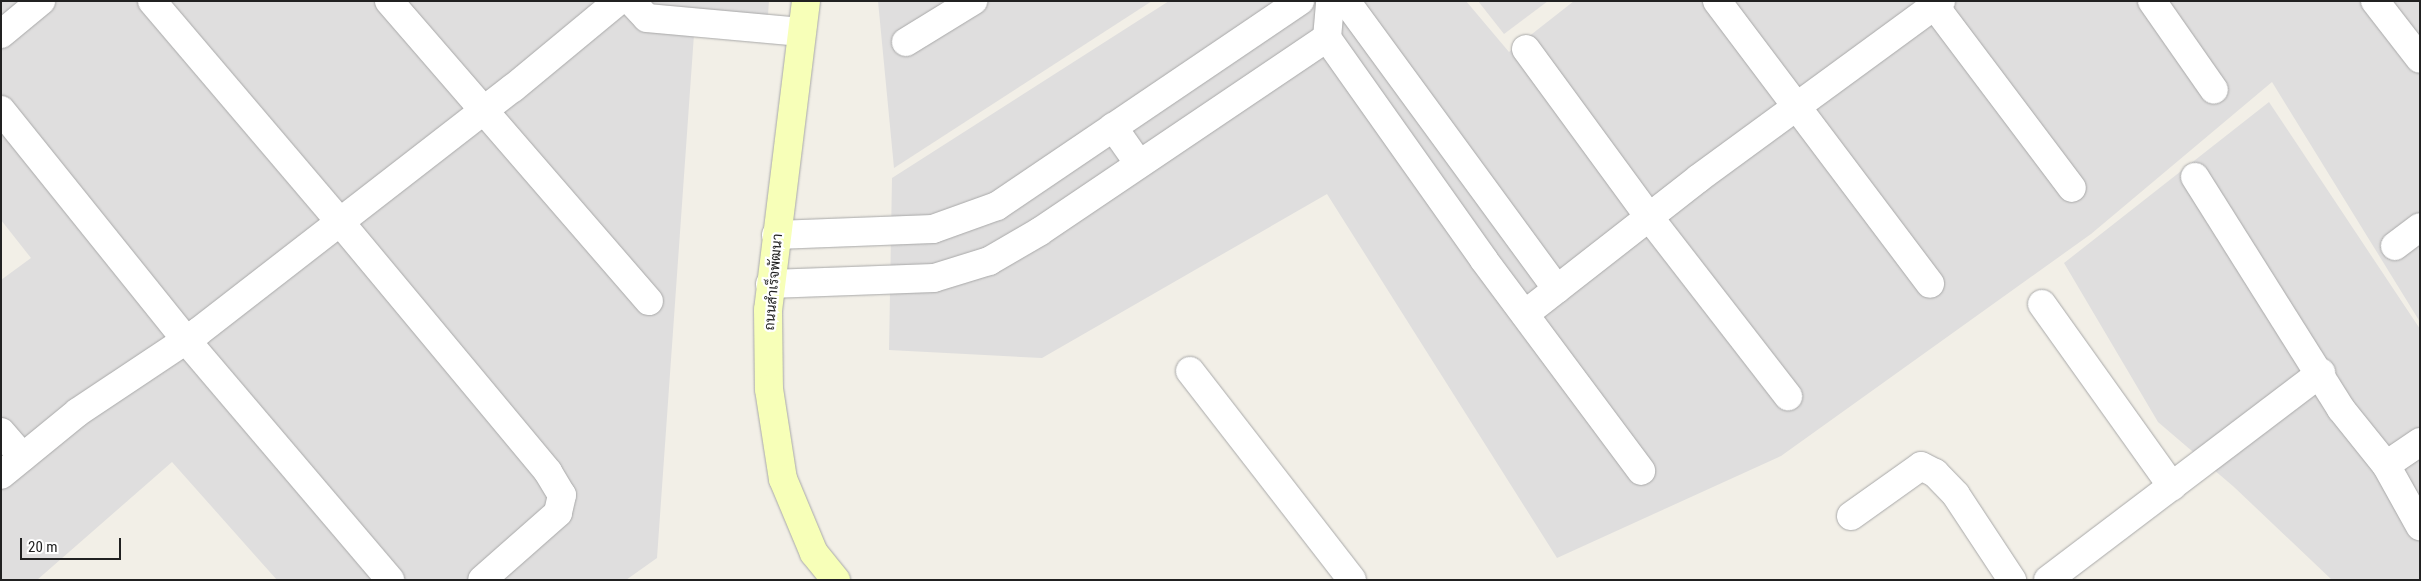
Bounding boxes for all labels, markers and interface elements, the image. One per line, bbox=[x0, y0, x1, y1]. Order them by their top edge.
street label: ถนนสำเร็จพัฒนา bbox=[760, 233, 786, 331]
scale bar bbox=[22, 528, 124, 560]
text: 20 m bbox=[28, 538, 58, 556]

